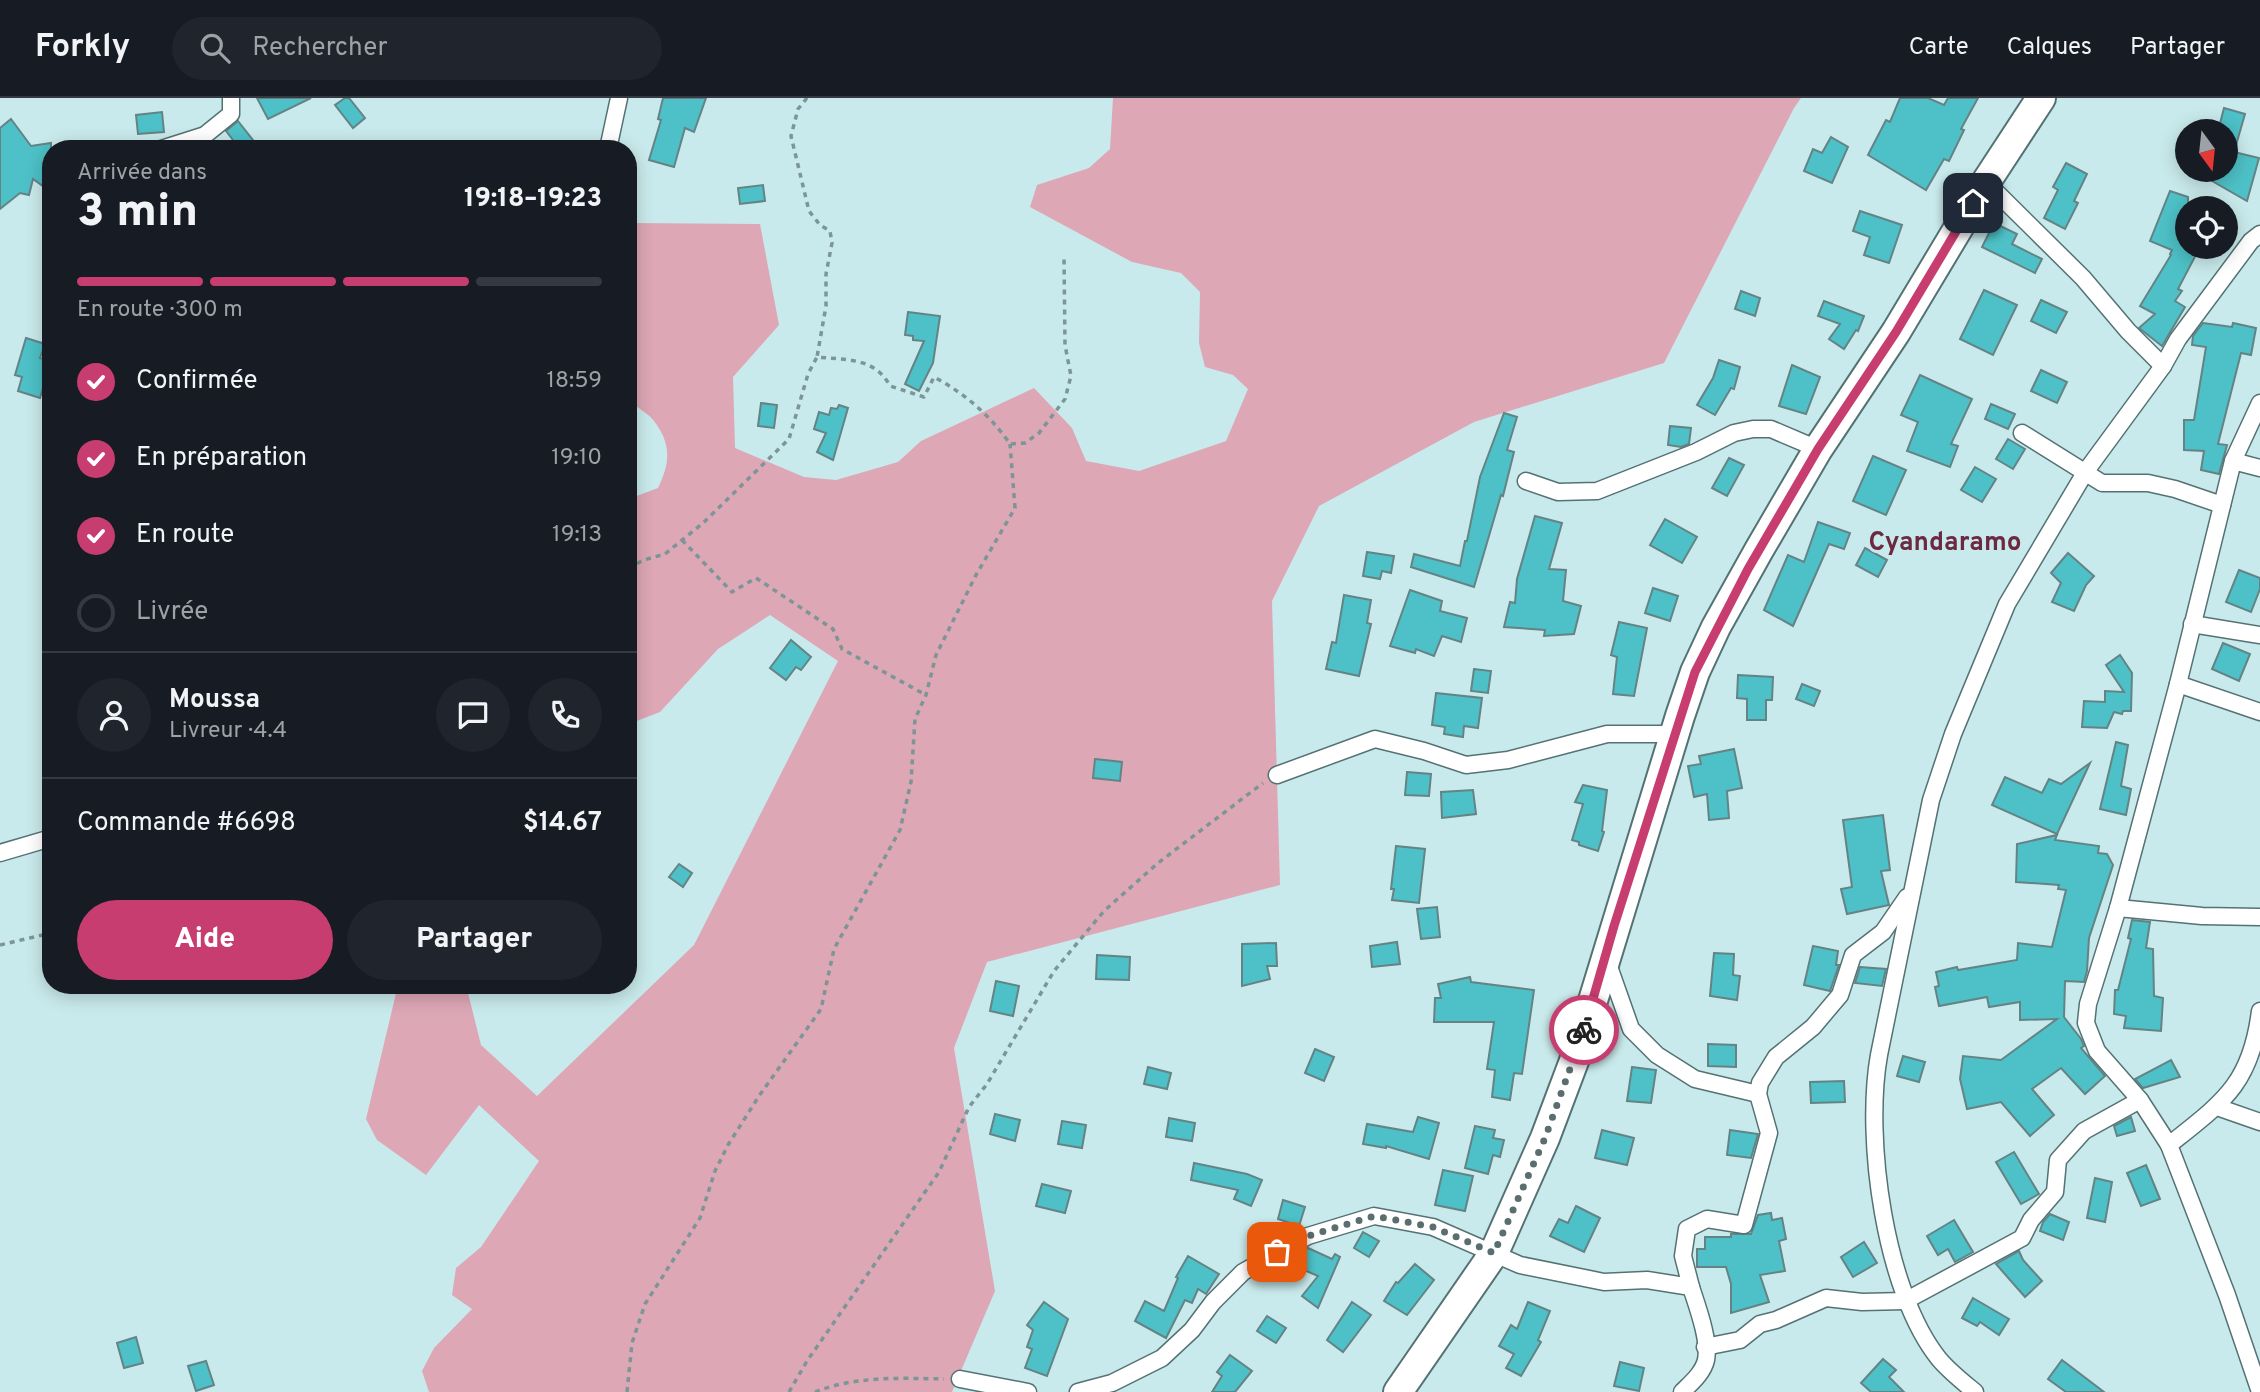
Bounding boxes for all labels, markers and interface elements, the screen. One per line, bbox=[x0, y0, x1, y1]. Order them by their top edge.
search box bbox=[172, 17, 662, 80]
text: Forkly bbox=[35, 27, 130, 69]
icon: search bbox=[196, 29, 234, 67]
text: Rechercher bbox=[252, 32, 388, 65]
text: Carte bbox=[1909, 33, 1969, 63]
text: Calques bbox=[2007, 33, 2092, 63]
text: Partager bbox=[2130, 33, 2225, 63]
north arrow bbox=[2175, 119, 2238, 182]
map controls bbox=[2175, 119, 2238, 259]
text: Arrivée dans bbox=[77, 159, 207, 188]
pin bbox=[1943, 173, 2003, 233]
text: 19:18–19:23 bbox=[464, 183, 602, 216]
text: 3 min bbox=[77, 184, 198, 243]
icon: home bbox=[1954, 184, 1992, 222]
button: locate bbox=[2175, 196, 2238, 259]
text: En route · 300 m bbox=[77, 296, 243, 325]
icon: check bbox=[77, 363, 115, 401]
text: Confirmée bbox=[136, 365, 258, 398]
text: 18:59 bbox=[546, 367, 602, 396]
icon: check bbox=[77, 440, 115, 478]
text: En préparation bbox=[136, 442, 307, 475]
text: 19:10 bbox=[551, 444, 602, 473]
icon: check bbox=[77, 517, 115, 555]
text: En route bbox=[136, 519, 234, 552]
text: 19:13 bbox=[552, 521, 602, 550]
district label: Cyandaramo bbox=[1868, 527, 2022, 560]
text: Livrée bbox=[136, 596, 208, 629]
button: person bbox=[77, 678, 151, 752]
button: chat bbox=[436, 678, 510, 752]
button: phone bbox=[528, 678, 602, 752]
text: Moussa bbox=[169, 684, 260, 717]
text: Livreur · 4.4 bbox=[169, 717, 287, 746]
text: Commande #6698 bbox=[77, 807, 296, 840]
text: $14.67 bbox=[523, 807, 602, 840]
button: Aide bbox=[77, 900, 333, 980]
button: Partager bbox=[347, 900, 602, 980]
courier bbox=[1549, 995, 1619, 1065]
icon: bike bbox=[1565, 1011, 1603, 1049]
pin bbox=[1247, 1222, 1307, 1282]
icon: bag bbox=[1258, 1233, 1296, 1271]

